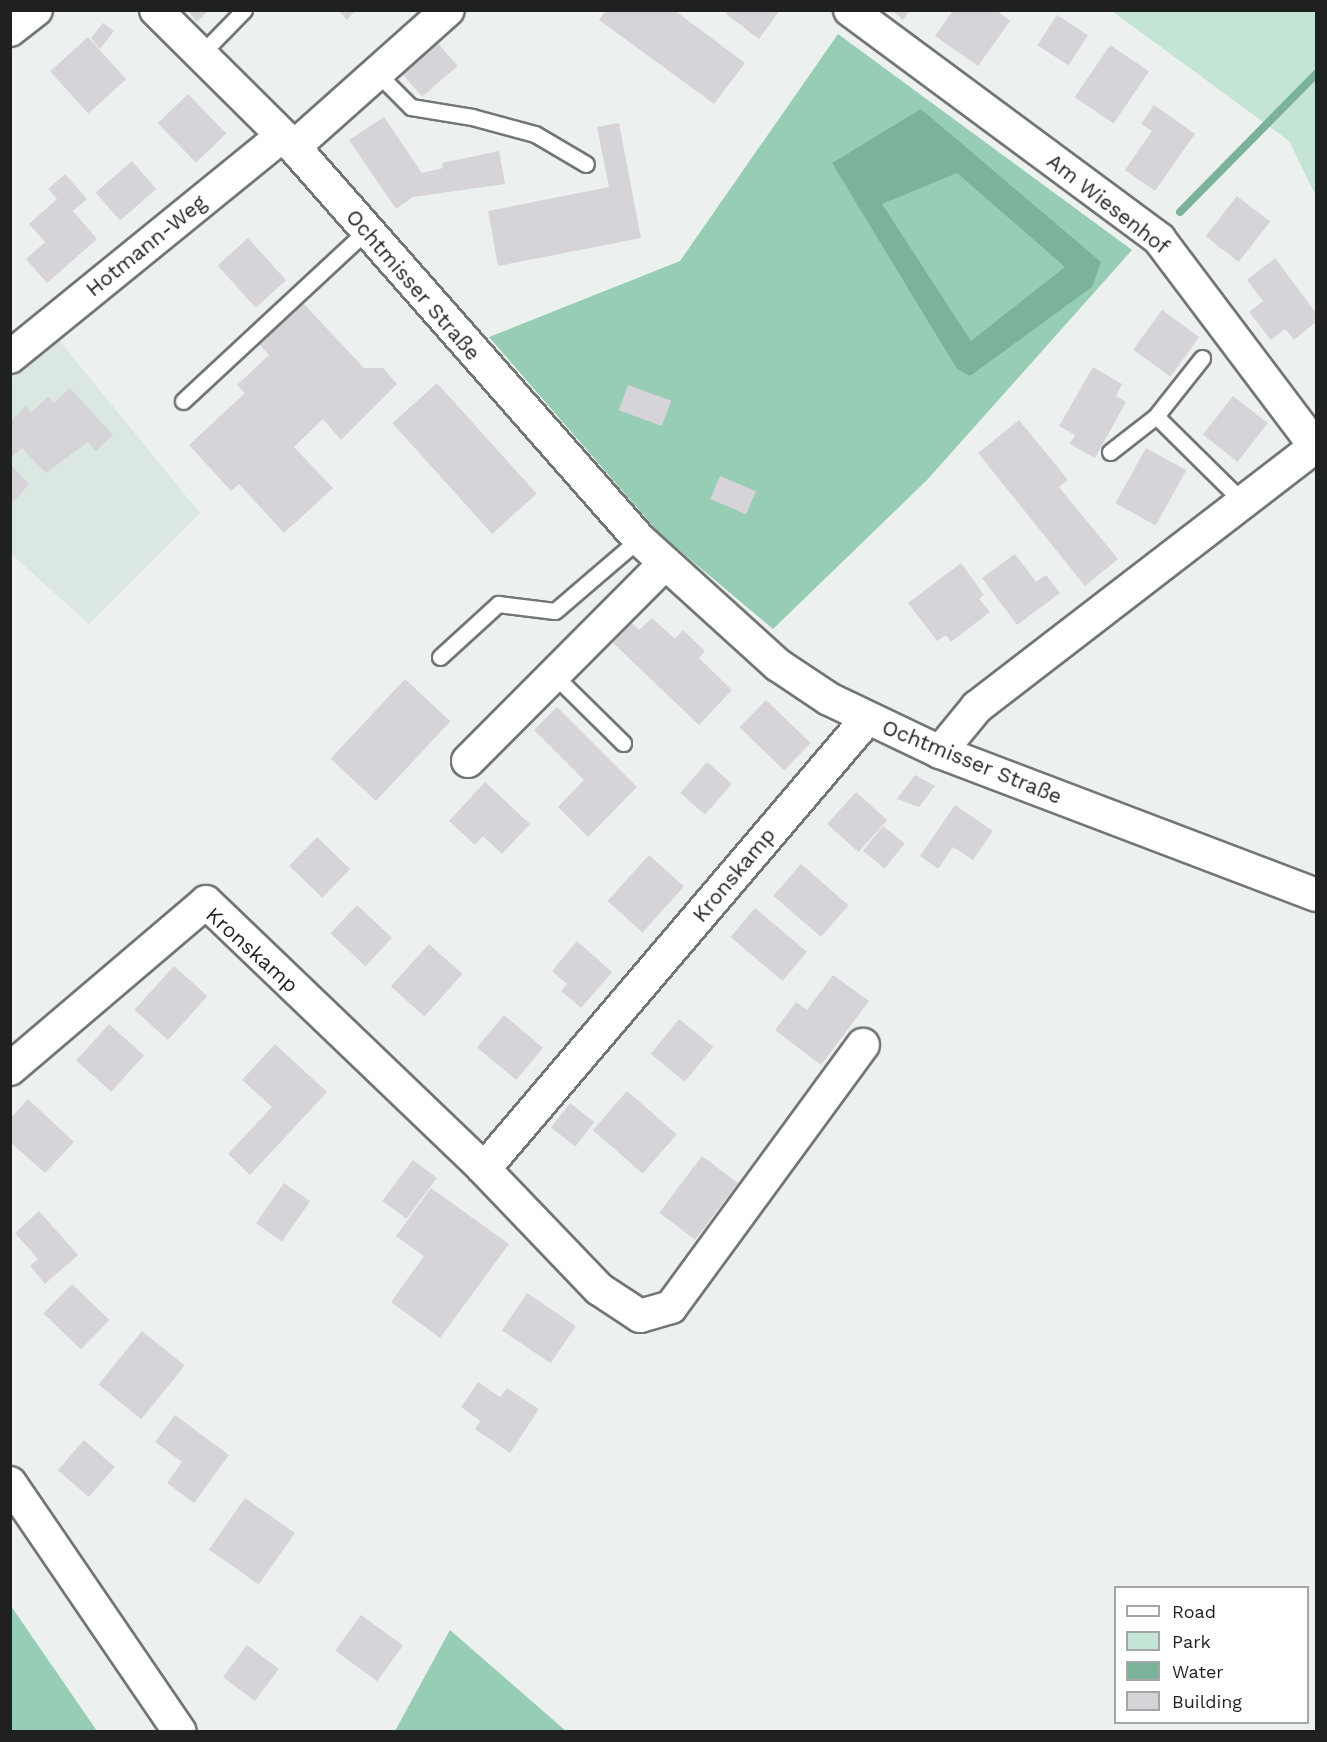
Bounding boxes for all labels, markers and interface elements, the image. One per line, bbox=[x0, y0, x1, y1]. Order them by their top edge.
street label: Am Wiesenhof bbox=[1042, 148, 1174, 260]
street label: Hotmann-Weg bbox=[81, 190, 211, 302]
street label: Ochtmisser Straße bbox=[340, 204, 486, 366]
street label: Ochtmisser Straße bbox=[878, 714, 1066, 810]
street label: Kronskamp bbox=[687, 823, 781, 927]
street label: Kronskamp bbox=[201, 902, 303, 998]
legend bbox=[1114, 1586, 1309, 1724]
text: Road bbox=[1172, 1601, 1216, 1622]
text: Park bbox=[1172, 1631, 1211, 1652]
text: Water bbox=[1172, 1661, 1224, 1682]
text: Building bbox=[1172, 1691, 1242, 1712]

